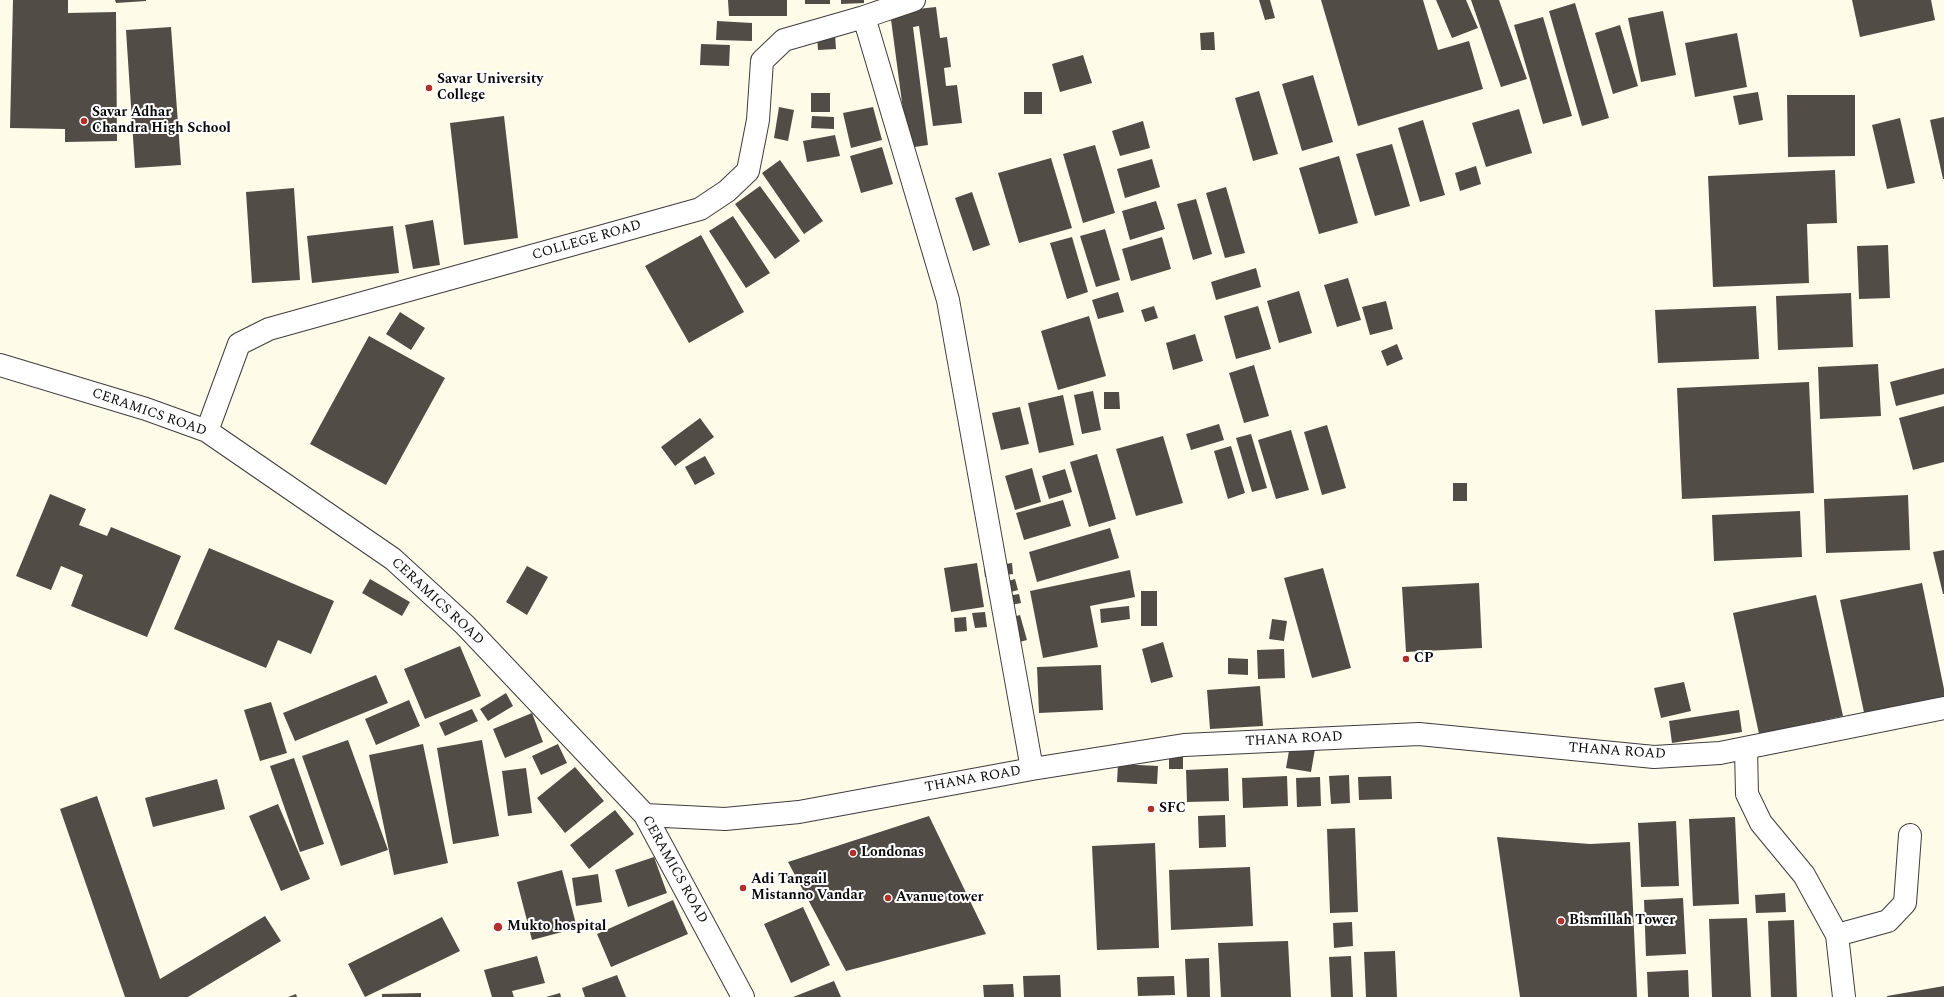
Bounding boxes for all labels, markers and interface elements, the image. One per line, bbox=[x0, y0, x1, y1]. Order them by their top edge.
place label: Savar University College bbox=[437, 72, 543, 104]
marker: Savar University College bbox=[424, 83, 434, 93]
place label: Savar Adhar Chandra High School bbox=[92, 105, 231, 138]
marker: Savar Adhar Chandra High School bbox=[79, 116, 89, 126]
street label: COLLEGE ROAD bbox=[530, 217, 644, 265]
street label: CERAMICS ROAD bbox=[89, 385, 209, 441]
street label: CERAMICS ROAD bbox=[387, 555, 487, 649]
place label: CP bbox=[1414, 651, 1434, 667]
marker: CP bbox=[1401, 654, 1411, 664]
street label: THANA ROAD bbox=[1245, 729, 1343, 751]
street label: THANA ROAD bbox=[1568, 740, 1666, 764]
street label: THANA ROAD bbox=[924, 763, 1022, 797]
place label: SFC bbox=[1159, 801, 1186, 817]
marker: SFC bbox=[1146, 804, 1156, 814]
street label: CERAMICS ROAD bbox=[637, 813, 711, 927]
place label: Londonas bbox=[861, 845, 924, 861]
marker: Londonas bbox=[848, 848, 858, 858]
place label: Adi Tangail Mistanno Vandar bbox=[751, 872, 864, 904]
marker: Adi Tangail Mistanno Vandar bbox=[738, 883, 748, 893]
place label: Avanue tower bbox=[896, 890, 984, 906]
marker: Avanue tower bbox=[883, 893, 893, 903]
place label: Bismillah Tower bbox=[1569, 913, 1675, 929]
marker: Bismillah Tower bbox=[1556, 916, 1566, 926]
place label: Mukto hospital bbox=[507, 919, 606, 935]
marker: Mukto hospital bbox=[492, 921, 504, 933]

